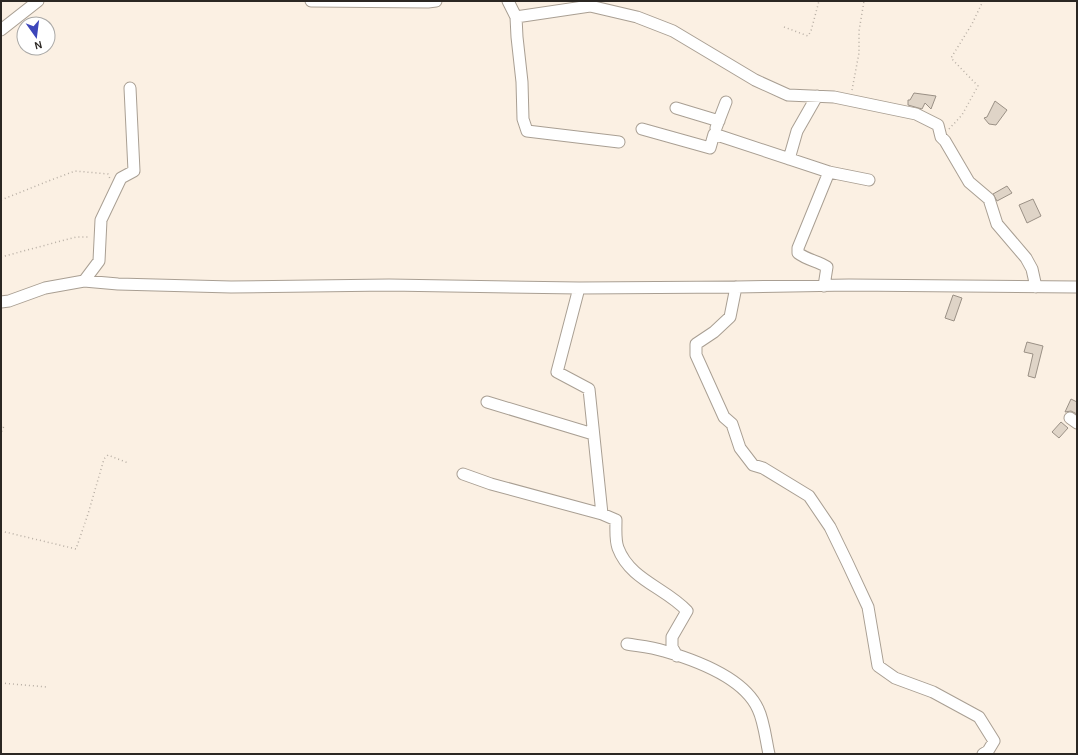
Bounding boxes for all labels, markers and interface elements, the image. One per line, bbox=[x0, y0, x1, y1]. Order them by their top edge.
north arrow bbox=[16, 16, 56, 56]
text: N bbox=[33, 38, 44, 52]

